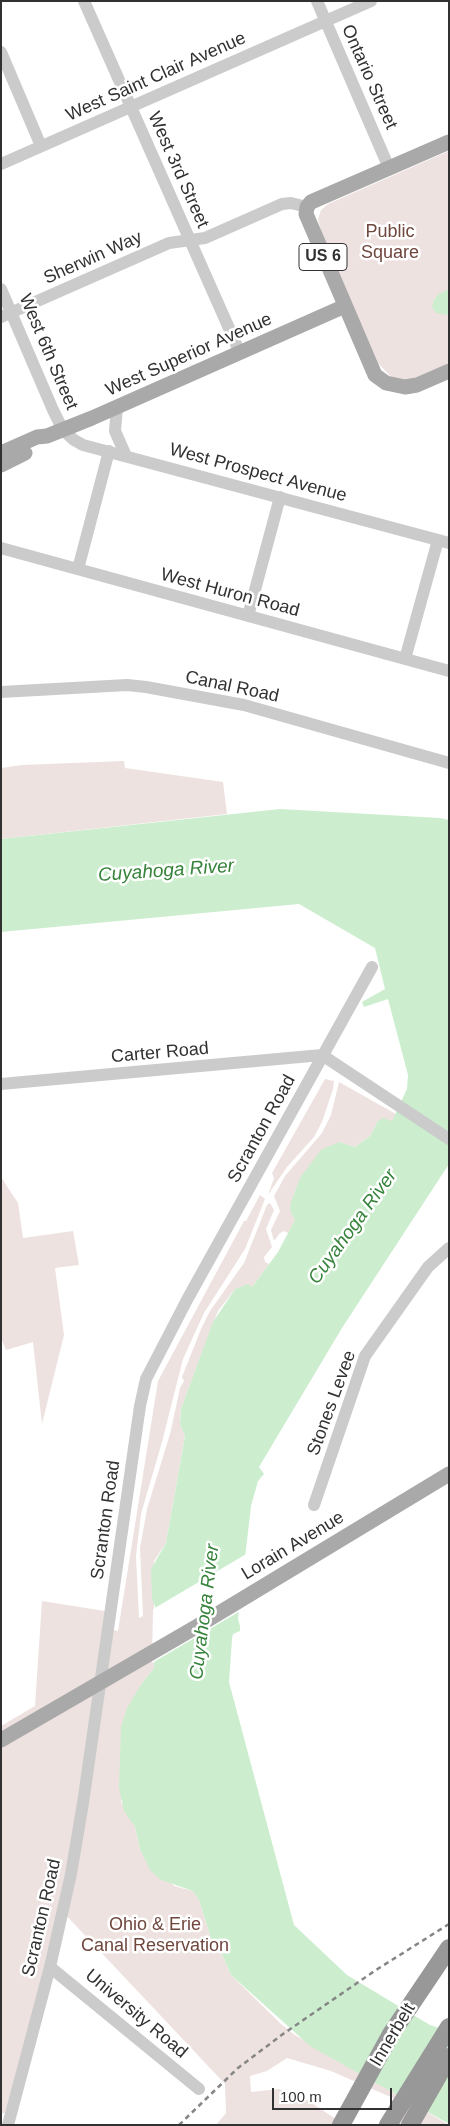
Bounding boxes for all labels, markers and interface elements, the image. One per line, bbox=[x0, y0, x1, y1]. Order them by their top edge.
street label: Ontario Street bbox=[336, 21, 402, 133]
street label: West Saint Clair Avenue bbox=[63, 28, 249, 126]
street label: West 3rd Street bbox=[143, 109, 213, 231]
park label: Public Square bbox=[361, 221, 419, 264]
street label: Sherwin Way bbox=[40, 227, 146, 289]
road number: US 6 bbox=[299, 243, 347, 270]
street label: West 6th Street bbox=[14, 291, 82, 413]
street label: West Superior Avenue bbox=[103, 309, 275, 401]
street label: West Prospect Avenue bbox=[167, 439, 349, 507]
street label: West Huron Road bbox=[158, 564, 302, 622]
street label: Canal Road bbox=[183, 667, 281, 707]
water label: Cuyahoga River bbox=[97, 855, 235, 887]
street label: Carter Road bbox=[110, 1038, 210, 1068]
street label: Scranton Road bbox=[223, 1071, 301, 1187]
water label: Cuyahoga River bbox=[304, 1165, 402, 1289]
street label: Stones Levee bbox=[303, 1348, 361, 1458]
street label: Scranton Road bbox=[87, 1459, 125, 1581]
street label: Lorain Avenue bbox=[238, 1507, 348, 1585]
water label: Cuyahoga River bbox=[185, 1543, 225, 1681]
street label: Scranton Road bbox=[18, 1857, 66, 1979]
park label: Ohio & Erie Canal Reservation bbox=[81, 1914, 229, 1956]
street label: University Road bbox=[80, 1965, 192, 2063]
street label: Innerbelt bbox=[366, 1999, 420, 2071]
scale bar bbox=[275, 2078, 395, 2110]
text: 100 m bbox=[280, 2088, 322, 2105]

